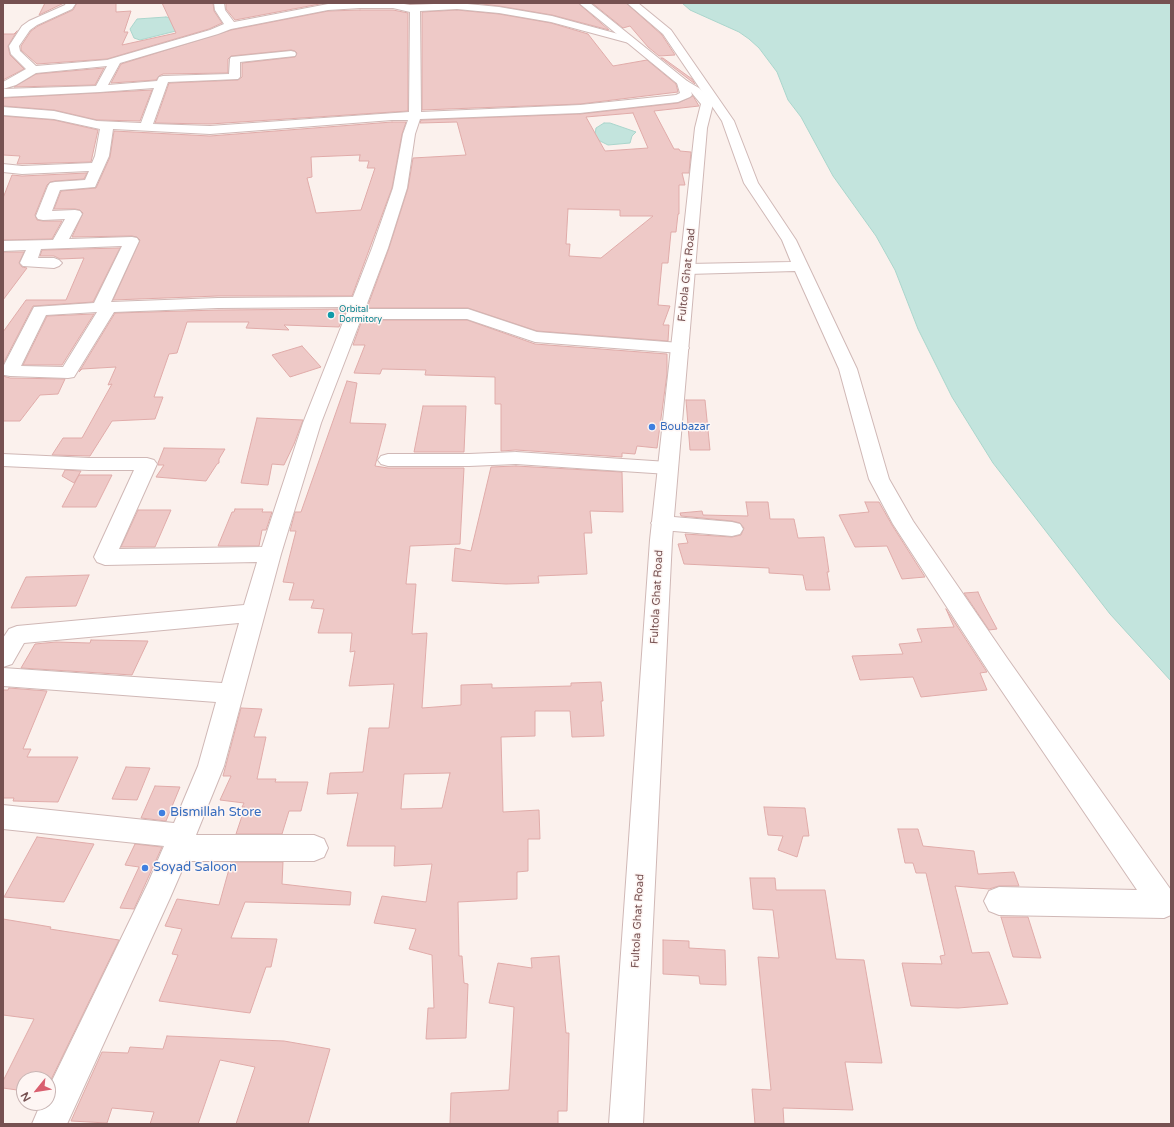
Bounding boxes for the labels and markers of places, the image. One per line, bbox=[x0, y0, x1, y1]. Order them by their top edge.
place label: Orbital Dormitory bbox=[339, 305, 382, 326]
marker: Orbital Dormitory bbox=[326, 310, 336, 320]
place label: Boubazar bbox=[660, 420, 710, 434]
marker: Boubazar bbox=[647, 422, 657, 432]
place label: Bismillah Store bbox=[170, 805, 261, 821]
marker: Bismillah Store bbox=[157, 808, 167, 818]
place label: Soyad Saloon bbox=[153, 860, 237, 876]
marker: Soyad Saloon bbox=[140, 863, 150, 873]

